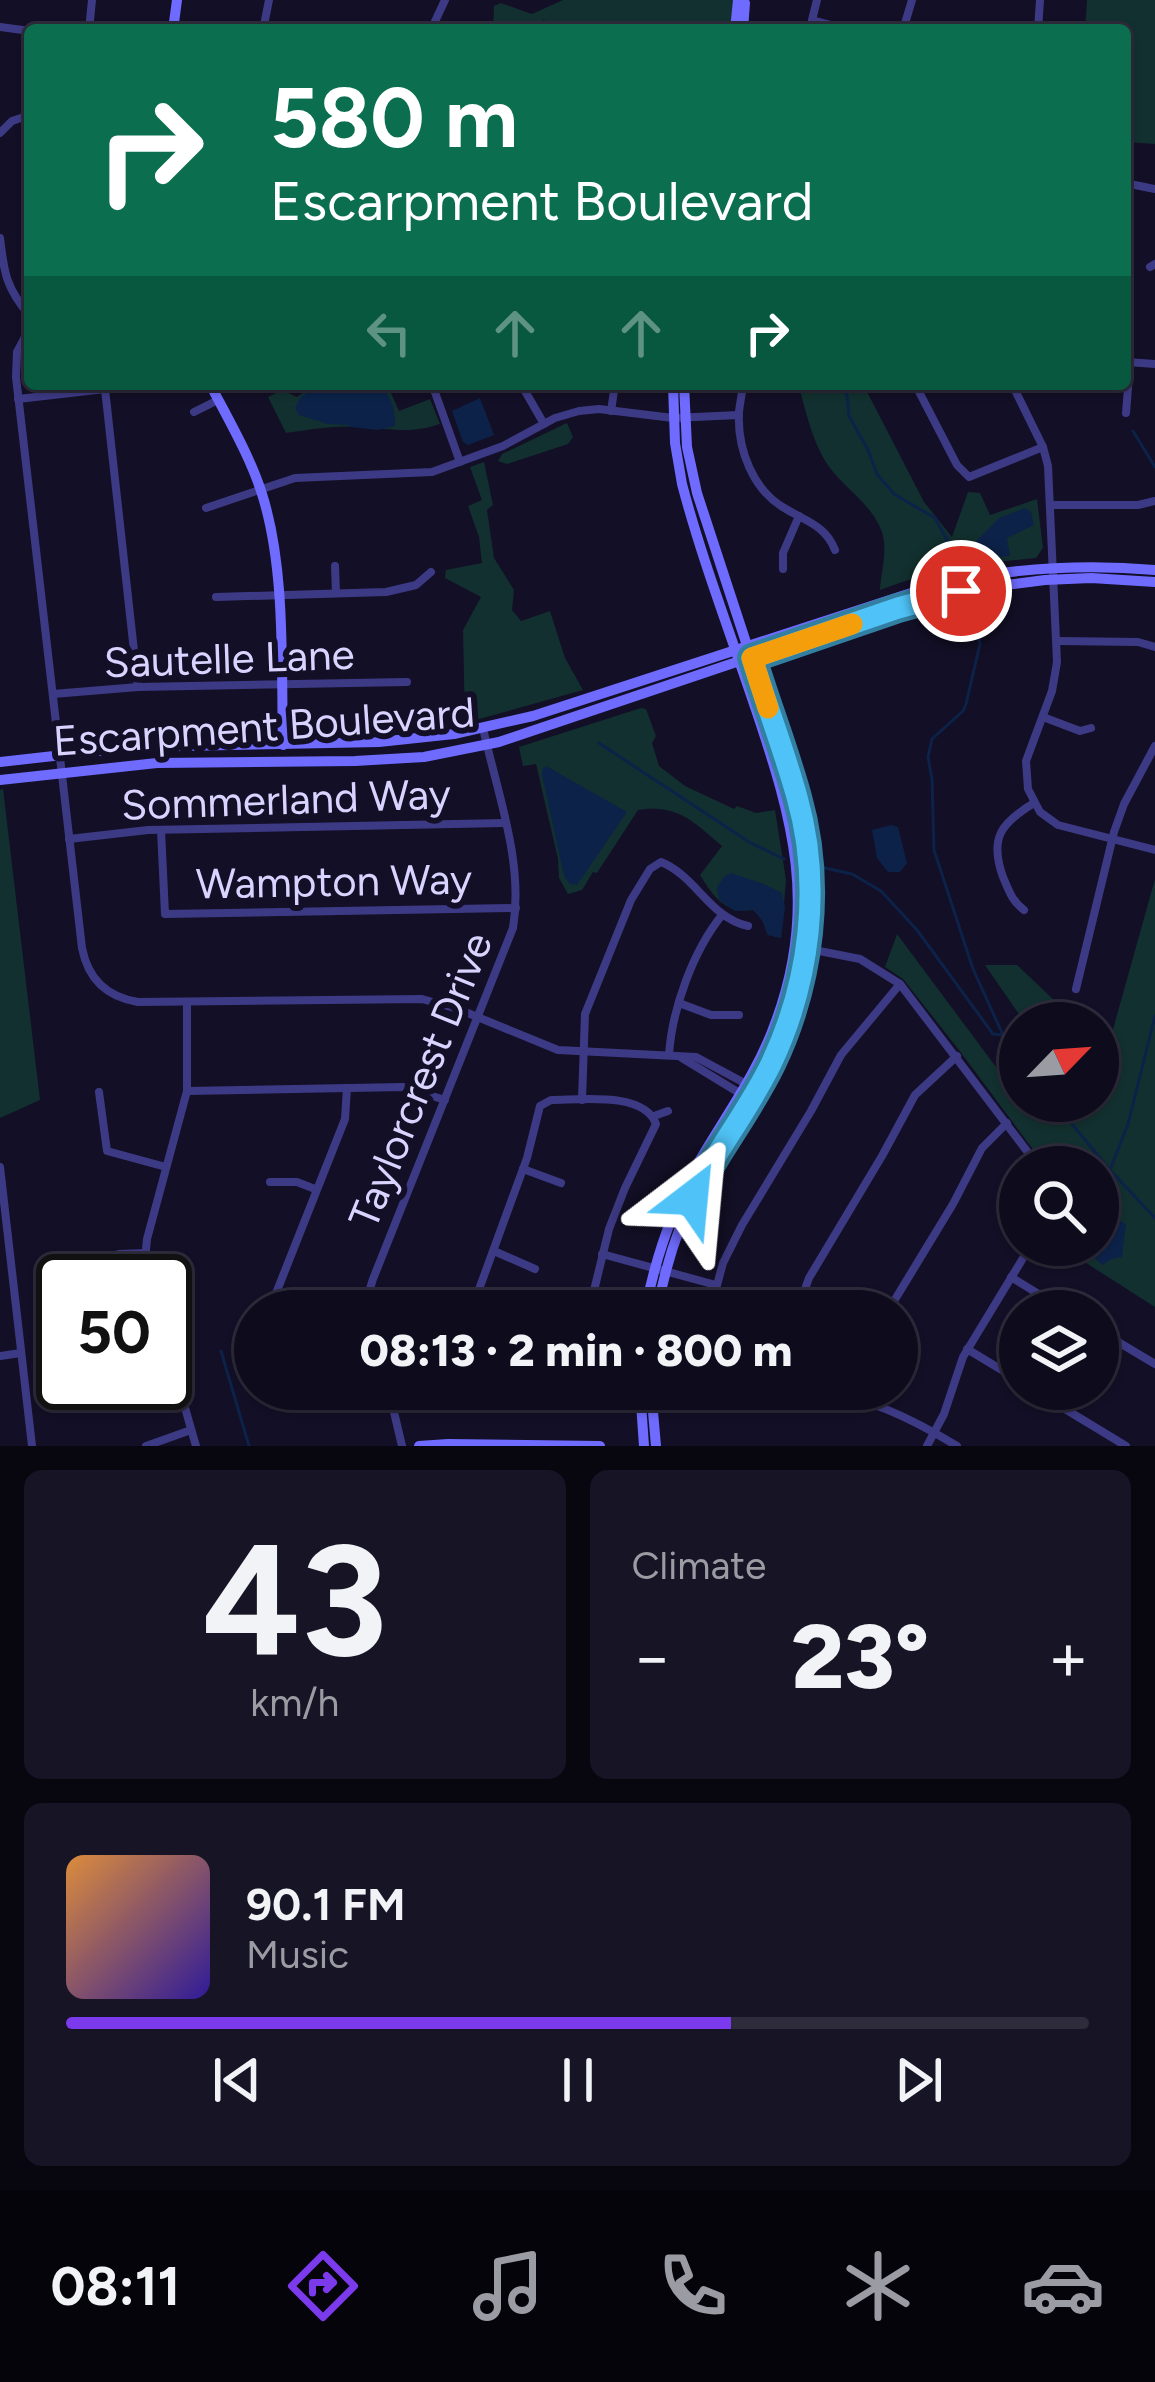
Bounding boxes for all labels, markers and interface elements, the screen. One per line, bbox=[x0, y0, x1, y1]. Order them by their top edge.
text: 580 m bbox=[270, 67, 518, 168]
icon: right bbox=[72, 72, 228, 228]
text: Escarpment Boulevard bbox=[270, 169, 813, 234]
icon: left bbox=[356, 300, 422, 366]
icon: ahead bbox=[482, 300, 548, 366]
icon: ahead bbox=[608, 300, 674, 366]
icon: right bbox=[734, 300, 800, 366]
pin bbox=[910, 540, 1012, 642]
icon: arrive bbox=[928, 558, 994, 624]
street label: Sautelle Lane bbox=[103, 629, 355, 688]
street label: Escarpment Boulevard bbox=[51, 686, 477, 767]
street label: Sommerland Way bbox=[120, 768, 452, 831]
street label: Wampton Way bbox=[195, 854, 473, 909]
street label: Taylorcrest Drive bbox=[338, 925, 503, 1235]
north arrow bbox=[999, 1002, 1119, 1122]
map controls bbox=[999, 1002, 1119, 1410]
position arrow bbox=[629, 1135, 755, 1261]
button: search bbox=[999, 1146, 1119, 1266]
speed limit sign: 50 bbox=[36, 1254, 192, 1410]
button: layers bbox=[999, 1290, 1119, 1410]
text: 08:13 · 2 min · 800 m bbox=[360, 1323, 792, 1377]
text: 43 bbox=[202, 1507, 387, 1694]
text: Climate bbox=[632, 1542, 766, 1589]
text: 23° bbox=[791, 1602, 929, 1711]
text: − bbox=[632, 1617, 673, 1697]
text: + bbox=[1048, 1617, 1089, 1697]
text: km/h bbox=[250, 1679, 339, 1726]
text: 90.1 FM bbox=[246, 1877, 406, 1931]
text: Music bbox=[246, 1931, 349, 1978]
icon: previous bbox=[204, 2047, 270, 2113]
icon: pause bbox=[545, 2047, 611, 2113]
icon: next bbox=[886, 2047, 952, 2113]
icon: directions bbox=[281, 2244, 365, 2328]
icon: music bbox=[466, 2244, 550, 2328]
icon: phone bbox=[651, 2244, 735, 2328]
icon: climate bbox=[836, 2244, 920, 2328]
icon: car bbox=[1021, 2244, 1105, 2328]
text: 08:11 bbox=[50, 2254, 180, 2319]

